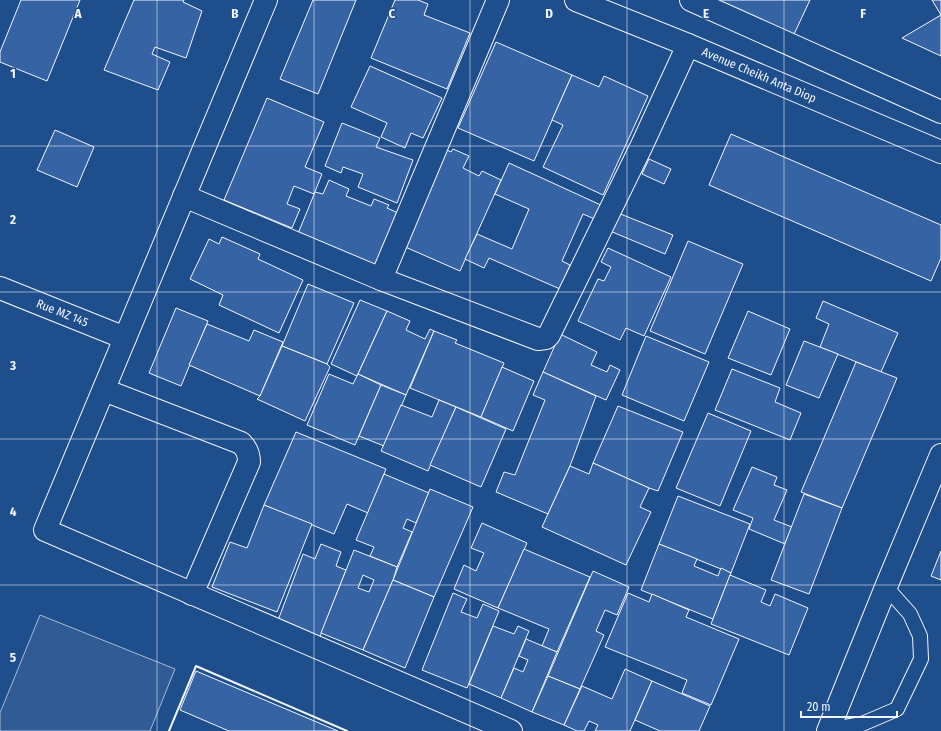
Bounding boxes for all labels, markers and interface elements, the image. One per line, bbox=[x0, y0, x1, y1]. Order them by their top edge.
text: A bbox=[73, 6, 82, 21]
text: B bbox=[231, 6, 239, 21]
text: C bbox=[389, 6, 396, 21]
text: D bbox=[545, 6, 553, 21]
text: E bbox=[703, 6, 709, 21]
text: F bbox=[860, 6, 866, 21]
street label: Avenue Cheikh Anta Diop bbox=[700, 45, 819, 105]
text: 1 bbox=[10, 66, 16, 81]
text: 2 bbox=[9, 212, 16, 227]
street label: Rue MZ 145 bbox=[34, 296, 91, 330]
text: 3 bbox=[9, 358, 16, 373]
text: 4 bbox=[10, 504, 17, 519]
text: 5 bbox=[10, 650, 16, 665]
scale bar bbox=[801, 693, 897, 719]
text: 20 m bbox=[807, 700, 831, 714]

